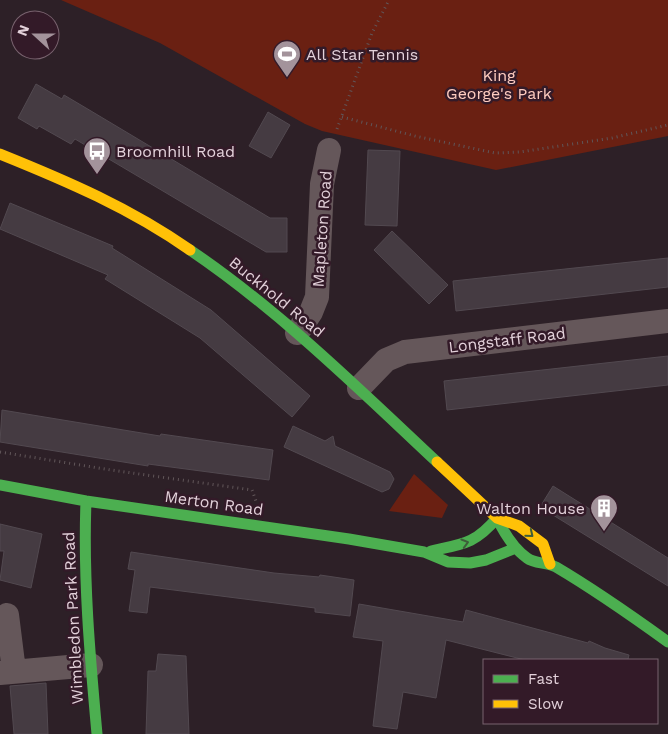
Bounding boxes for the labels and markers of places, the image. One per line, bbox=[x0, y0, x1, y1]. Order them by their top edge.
sports icon: All Star Tennis bbox=[272, 39, 302, 78]
place label: All Star Tennis bbox=[306, 45, 418, 64]
bus stop icon: Broomhill Road bbox=[82, 136, 112, 175]
place label: Broomhill Road bbox=[116, 142, 235, 161]
building icon: Walton House bbox=[589, 493, 619, 532]
place label: Walton House bbox=[476, 499, 585, 518]

